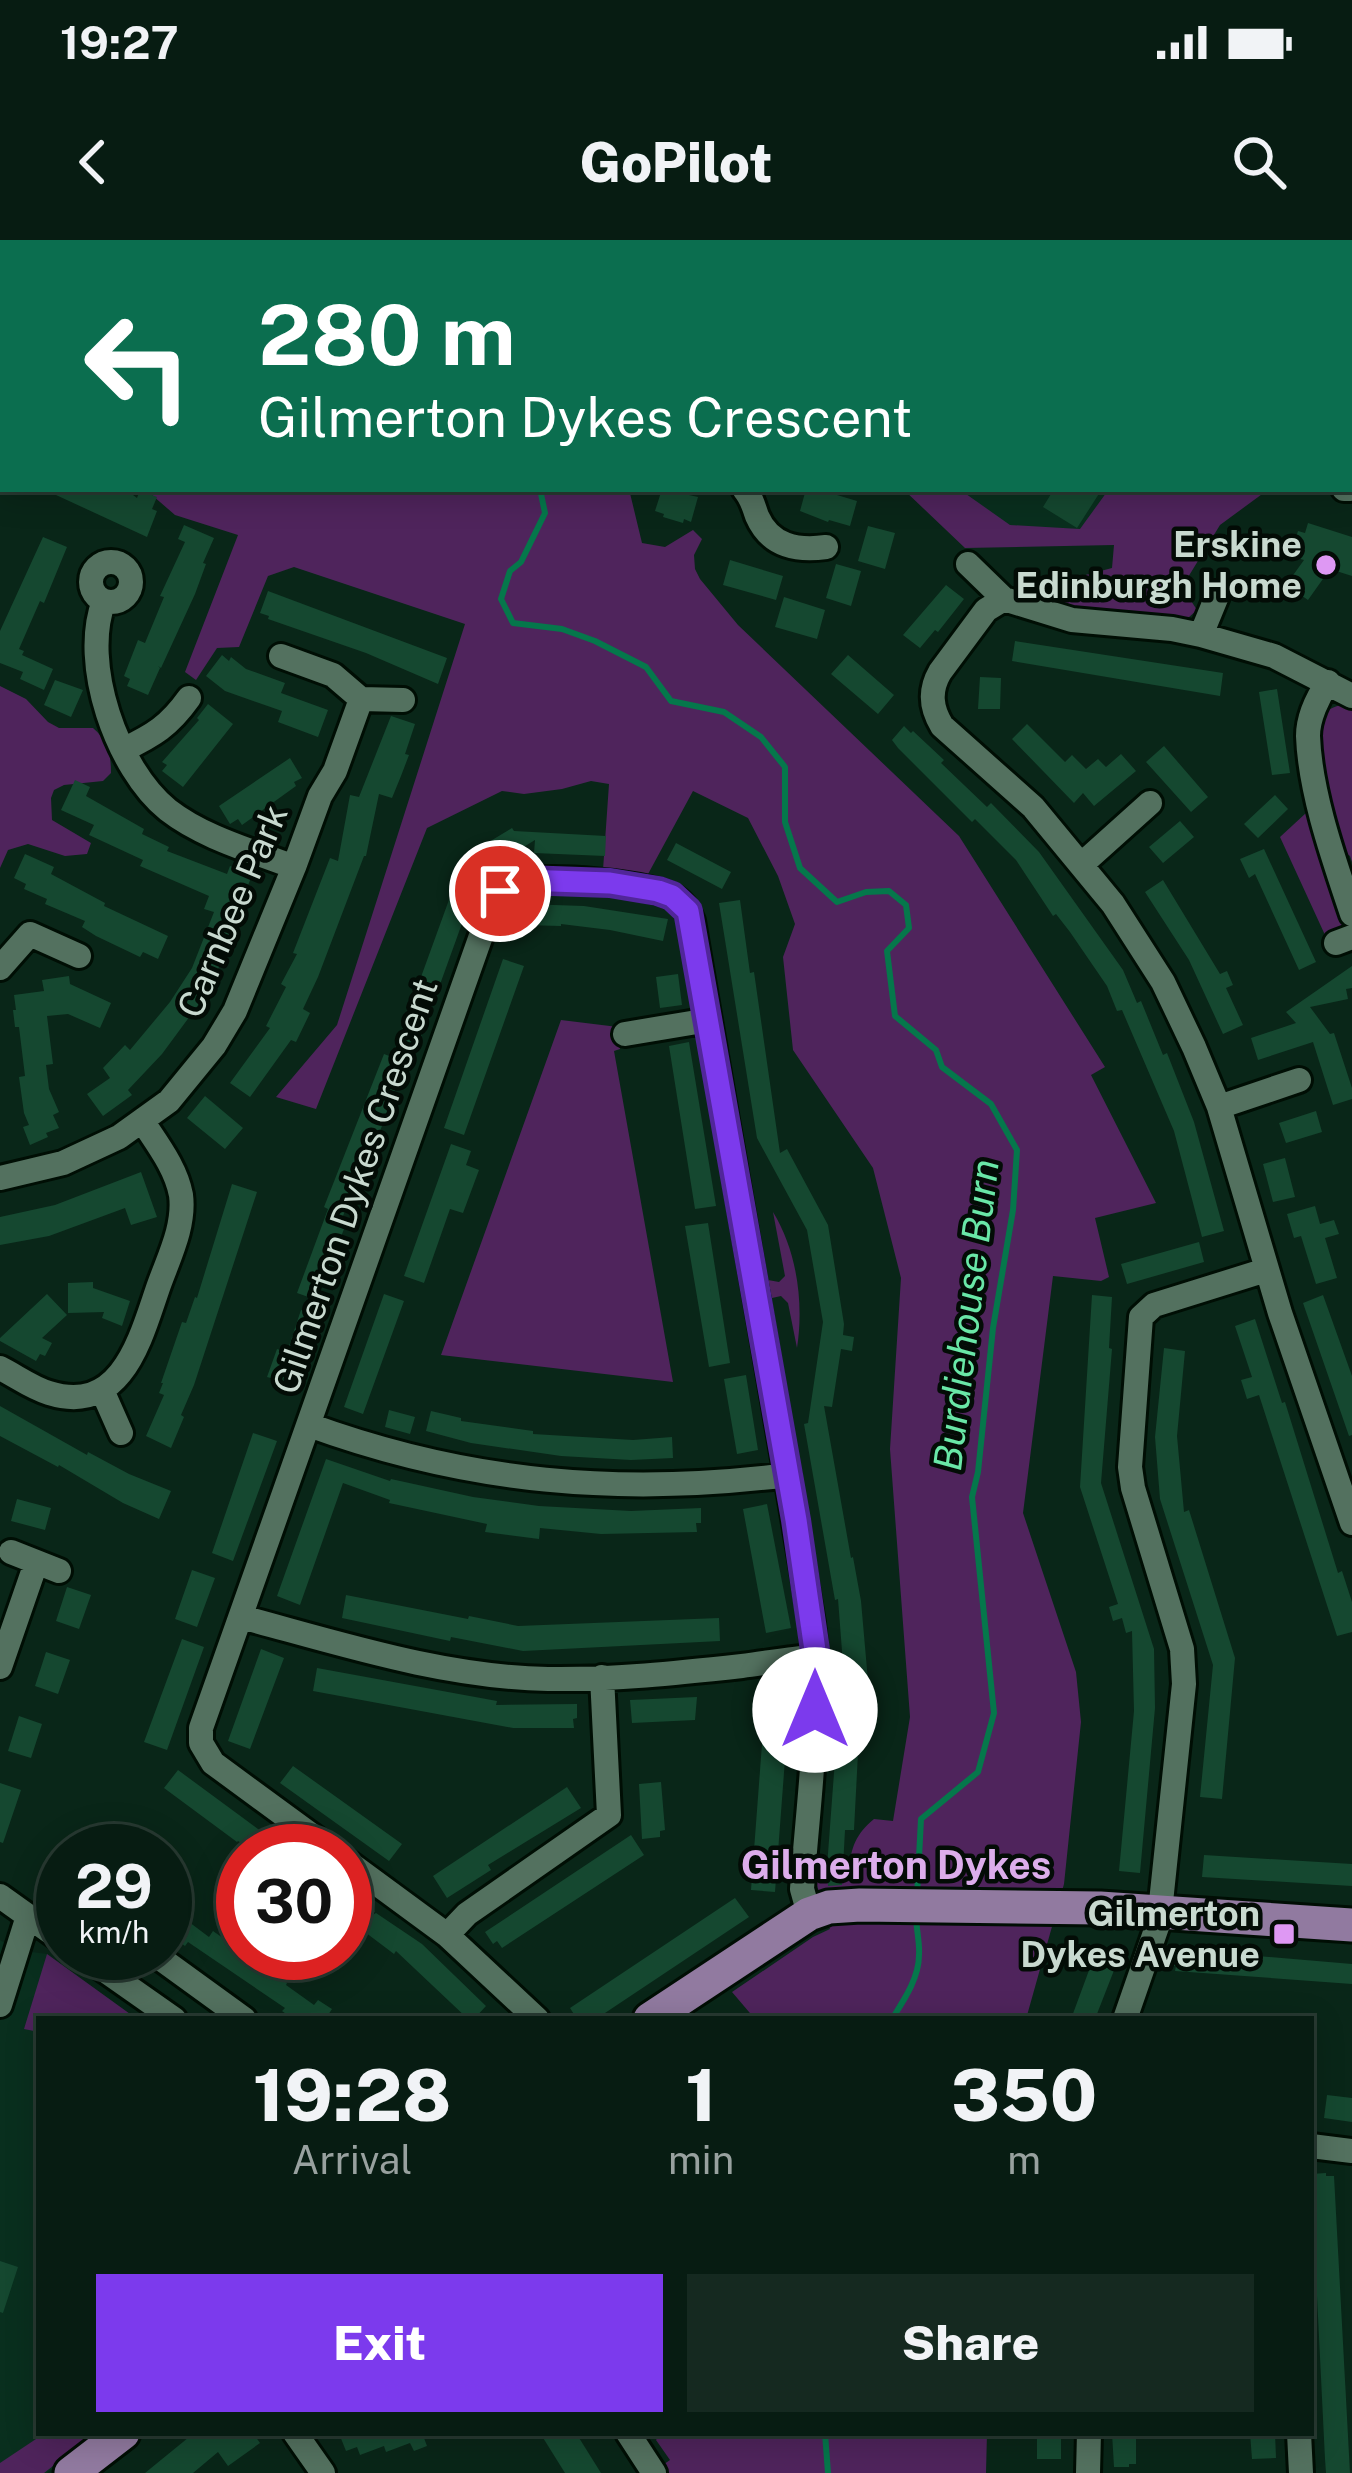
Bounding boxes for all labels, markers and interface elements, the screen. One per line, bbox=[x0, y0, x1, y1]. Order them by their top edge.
text: 19:27 bbox=[60, 16, 179, 69]
icon: back bbox=[60, 129, 126, 195]
icon: search bbox=[1226, 129, 1292, 195]
text: GoPilot bbox=[579, 131, 773, 194]
text: 280 m bbox=[258, 285, 516, 384]
icon: left bbox=[60, 288, 216, 444]
text: Gilmerton Dykes Crescent bbox=[258, 386, 913, 449]
place label: Erskine Edinburgh Home bbox=[1015, 523, 1302, 606]
marker: Erskine Edinburgh Home bbox=[1313, 552, 1339, 578]
street label: Carnbee Park bbox=[168, 798, 296, 1024]
pin bbox=[449, 840, 551, 942]
icon: arrive bbox=[467, 858, 533, 924]
street label: Gilmerton Dykes Crescent bbox=[264, 973, 446, 1399]
water label: Burdiehouse Burn bbox=[924, 1157, 1008, 1473]
position arrow bbox=[752, 1647, 878, 1773]
speed limit sign: 30 bbox=[216, 1824, 372, 1980]
district label: Gilmerton Dykes bbox=[741, 1842, 1051, 1888]
text: 29 bbox=[75, 1851, 153, 1922]
place label: Gilmerton Dykes Avenue bbox=[1020, 1892, 1260, 1975]
text: km/h bbox=[79, 1914, 149, 1950]
marker: Gilmerton Dykes Avenue bbox=[1271, 1921, 1297, 1947]
text: 19:28 bbox=[253, 2053, 451, 2137]
text: 1 bbox=[685, 2053, 717, 2137]
text: 350 bbox=[951, 2053, 1097, 2137]
text: Arrival bbox=[292, 2137, 412, 2183]
text: min bbox=[668, 2137, 734, 2183]
text: m bbox=[1007, 2137, 1041, 2183]
button: Exit bbox=[96, 2274, 663, 2412]
button: Share bbox=[687, 2274, 1254, 2412]

